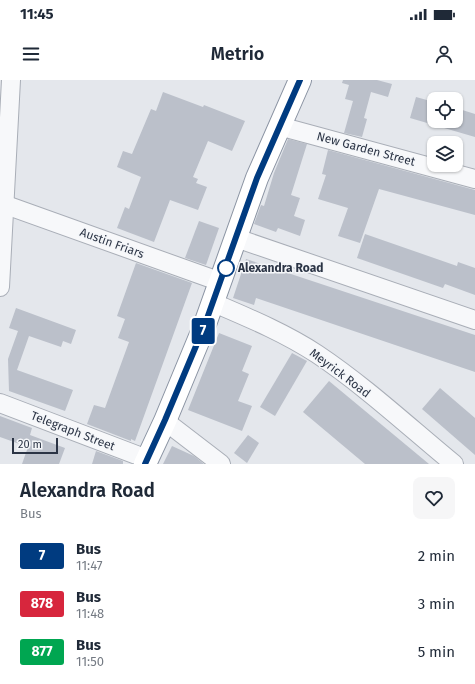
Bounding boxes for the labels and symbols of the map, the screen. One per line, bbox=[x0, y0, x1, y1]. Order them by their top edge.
street label: New Garden Street bbox=[315, 129, 417, 169]
street label: Austin Friars bbox=[78, 225, 146, 261]
marker: Alexandra Road bbox=[217, 259, 235, 277]
place label: Alexandra Road bbox=[237, 261, 323, 275]
line badge: 7 bbox=[190, 318, 216, 344]
street label: Meyrick Road bbox=[307, 346, 373, 400]
street label: Telegraph Street bbox=[29, 409, 118, 454]
scale bar bbox=[12, 436, 58, 455]

